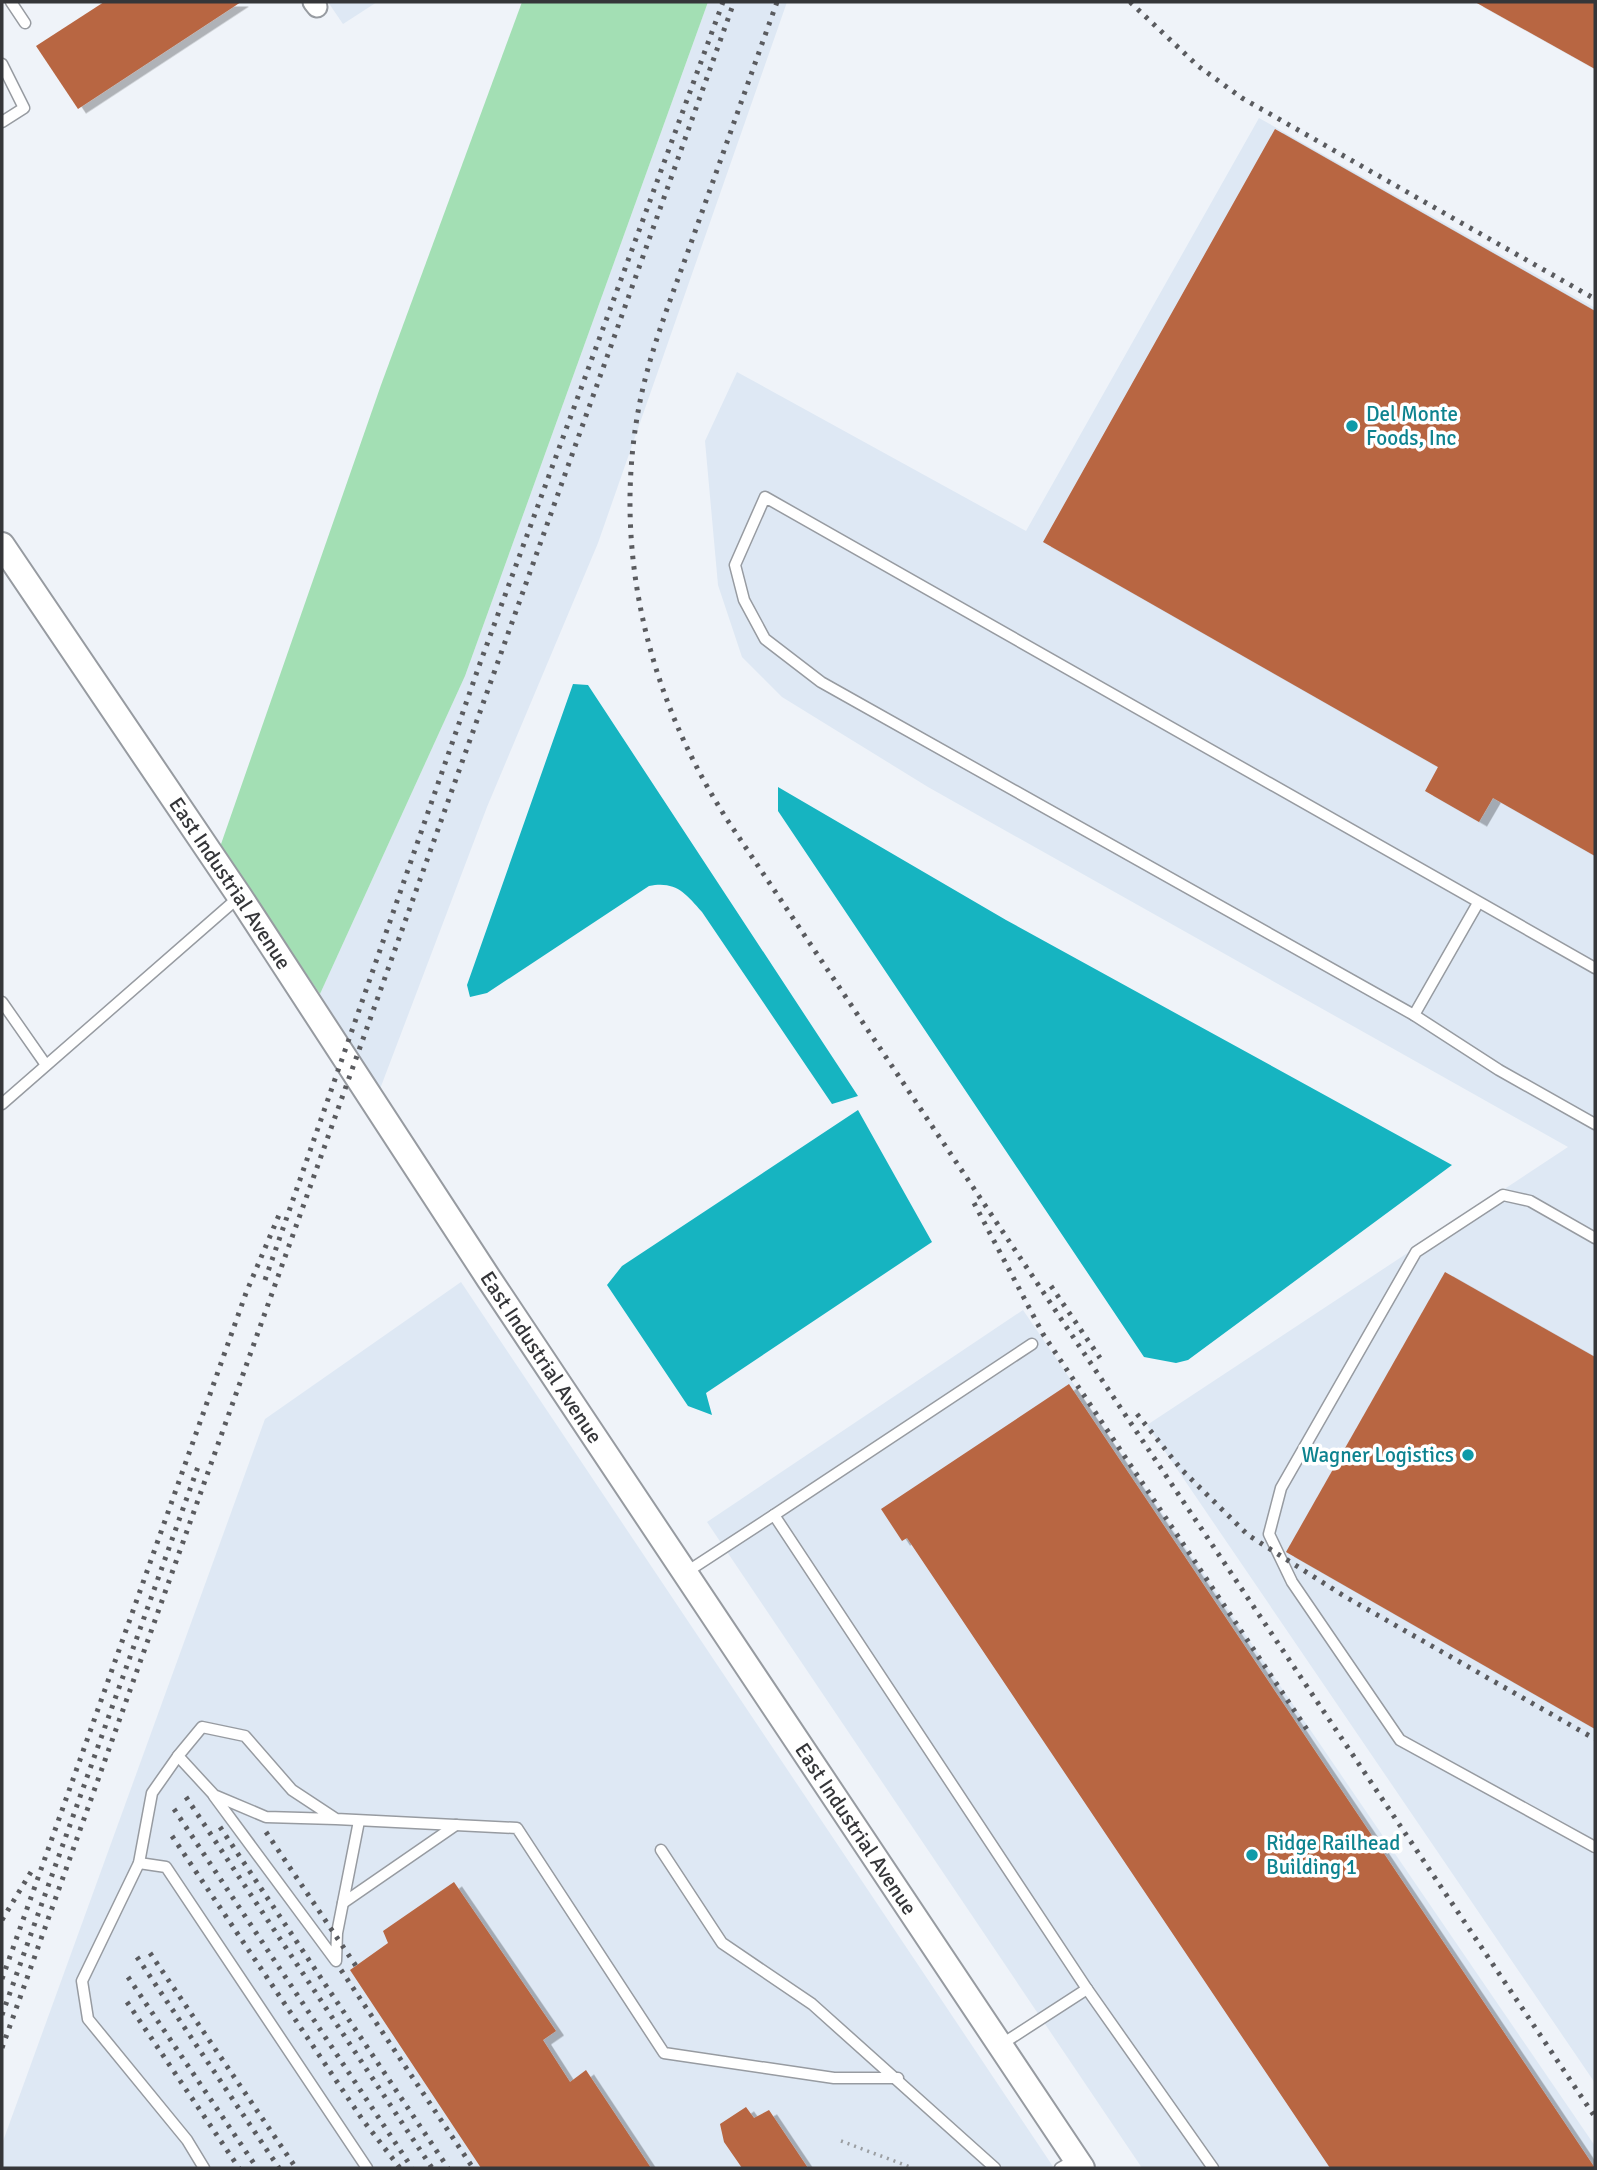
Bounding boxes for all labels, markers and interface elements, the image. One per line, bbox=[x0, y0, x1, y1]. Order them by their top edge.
place label: Del Monte Foods, Inc bbox=[1366, 401, 1458, 451]
marker: Del Monte Foods, Inc bbox=[1344, 418, 1360, 434]
street label: East Industrial Avenue bbox=[163, 792, 297, 974]
street label: East Industrial Avenue bbox=[475, 1266, 608, 1448]
place label: Wagner Logistics bbox=[1301, 1442, 1454, 1468]
marker: Wagner Logistics bbox=[1460, 1447, 1476, 1463]
street label: East Industrial Avenue bbox=[789, 1738, 923, 1920]
place label: Ridge Railhead Building 1 bbox=[1266, 1830, 1400, 1880]
marker: Ridge Railhead Building 1 bbox=[1244, 1847, 1260, 1863]

